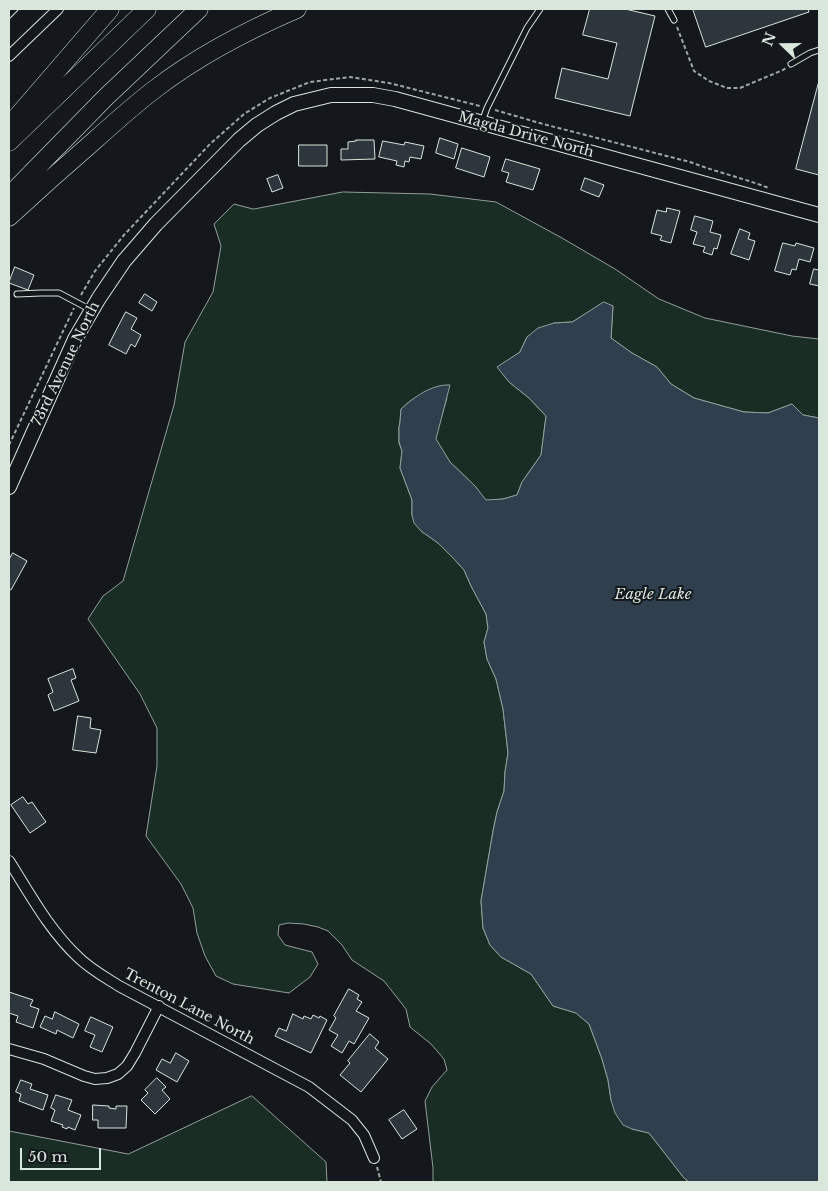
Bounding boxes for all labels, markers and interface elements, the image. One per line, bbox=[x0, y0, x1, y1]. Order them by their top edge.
north arrow bbox=[758, 20, 808, 70]
text: N bbox=[758, 30, 780, 49]
street label: Magda Drive North bbox=[456, 109, 596, 161]
street label: 73rd Avenue North bbox=[29, 299, 103, 429]
water label: Eagle Lake bbox=[614, 586, 692, 604]
street label: Trenton Lane North bbox=[121, 966, 257, 1048]
scale bar bbox=[22, 1138, 104, 1170]
text: 50 m bbox=[28, 1147, 68, 1166]

